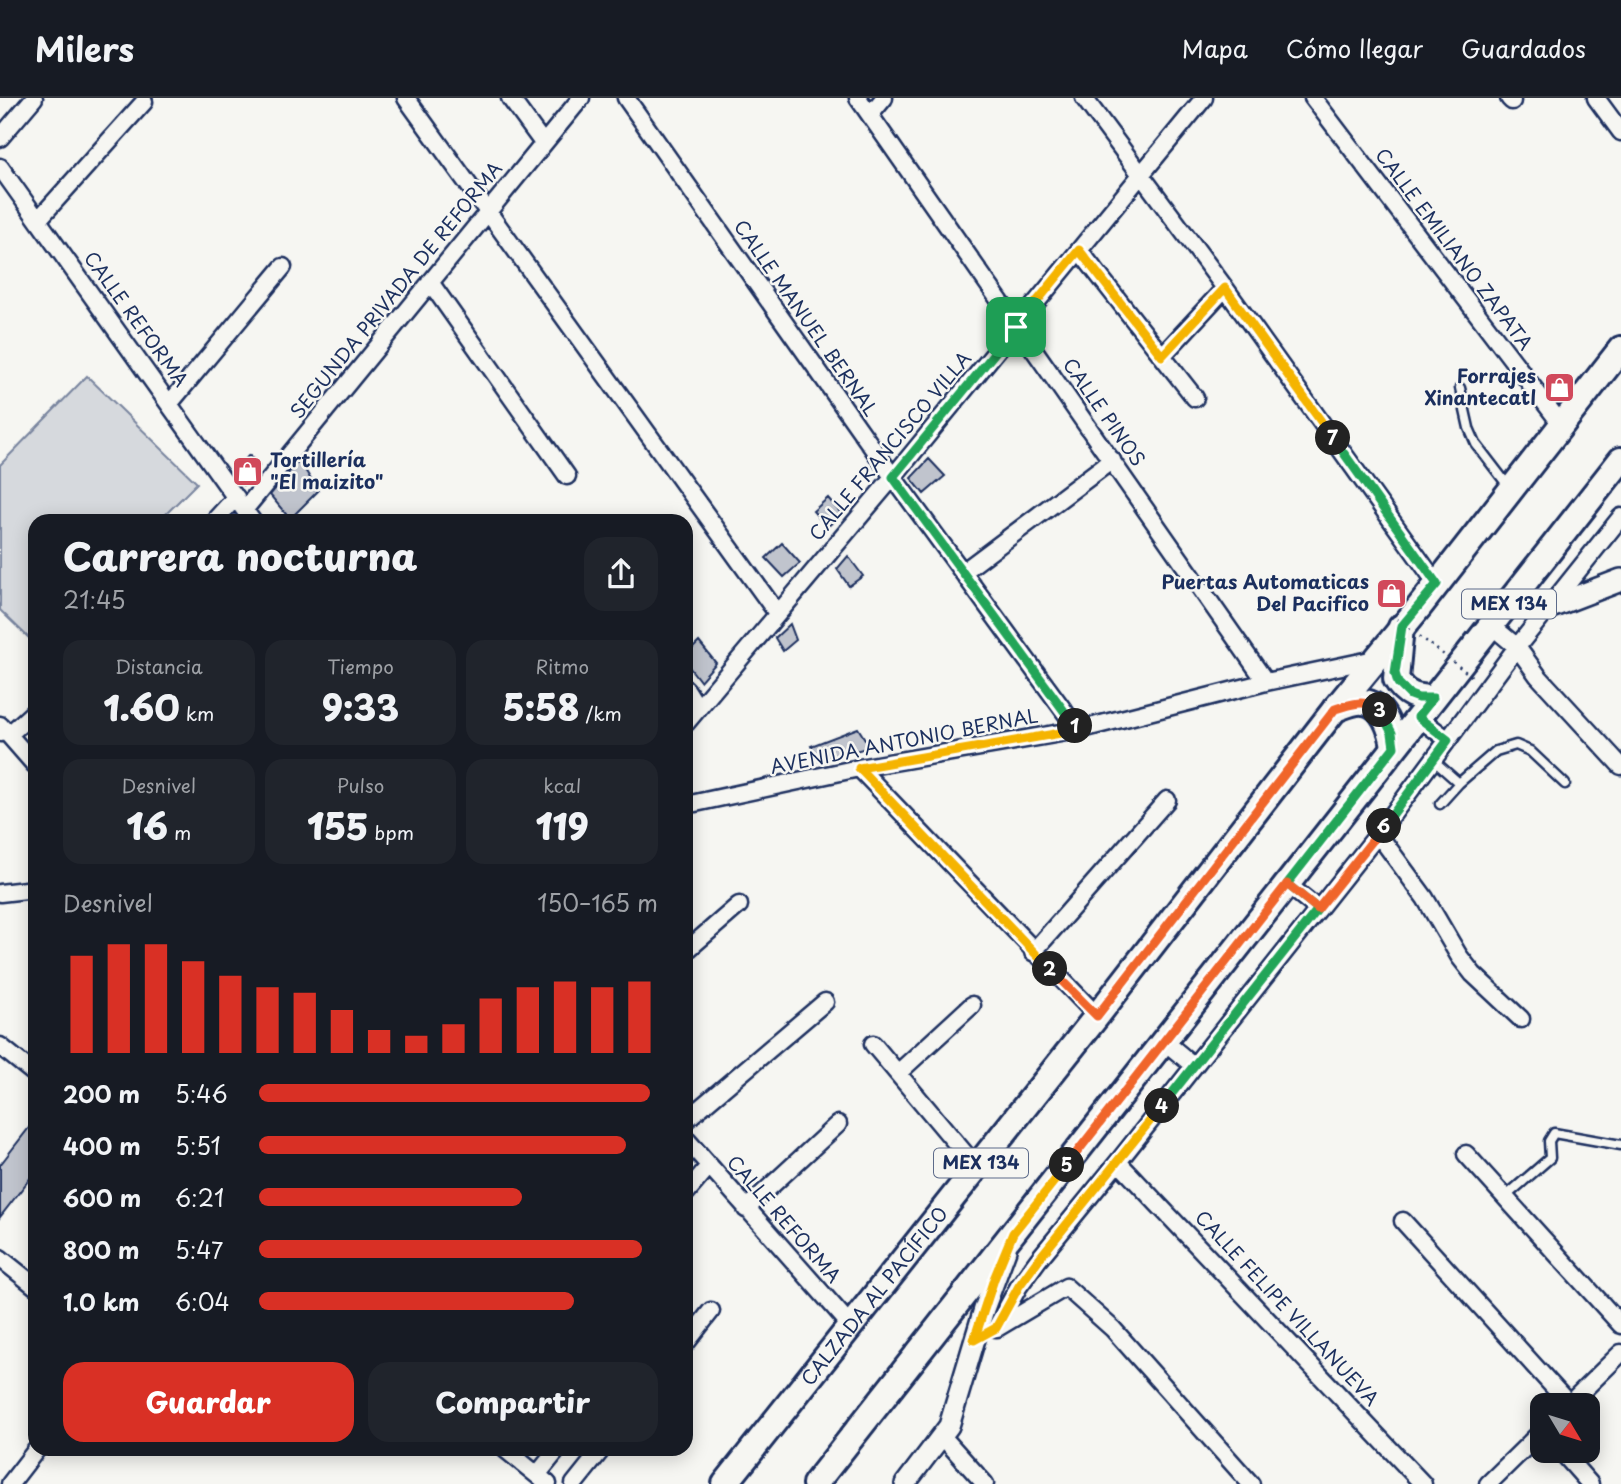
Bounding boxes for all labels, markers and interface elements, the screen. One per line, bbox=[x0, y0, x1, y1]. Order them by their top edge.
text: Milers bbox=[35, 23, 134, 73]
text: Mapa bbox=[1182, 30, 1248, 66]
text: Cómo llegar bbox=[1286, 30, 1423, 66]
text: Guardados bbox=[1461, 30, 1586, 66]
street label: CALLE EMILIANO ZAPATA bbox=[1369, 142, 1540, 355]
street label: SEGUNDA PRIVADA DE REFORMA bbox=[283, 155, 508, 424]
street label: CALLE MANUEL BERNAL bbox=[728, 213, 885, 421]
street label: CALLE REFORMA bbox=[78, 245, 196, 392]
pin bbox=[986, 297, 1046, 357]
icon: arrive bbox=[997, 308, 1035, 346]
street label: CALLE FRANCISCO VILLA bbox=[802, 345, 977, 546]
street label: CALLE PINOS bbox=[1057, 352, 1153, 471]
place label: Forrajes Xinantecatl bbox=[1425, 361, 1536, 411]
shop icon: Forrajes Xinantecatl bbox=[1542, 370, 1576, 404]
pin: 7 bbox=[1316, 420, 1350, 456]
text: 7 bbox=[1327, 423, 1338, 451]
place label: Tortillería "El maizito" bbox=[270, 445, 384, 495]
shop icon: Tortillería "El maizito" bbox=[230, 454, 264, 488]
text: Carrera nocturna bbox=[63, 527, 418, 584]
button: share bbox=[584, 537, 658, 611]
place label: Puertas Automaticas Del Pacifico bbox=[1161, 567, 1369, 617]
shop icon: Puertas Automaticas Del Pacifico bbox=[1375, 576, 1409, 610]
text: 21:45 bbox=[63, 582, 126, 617]
road number: MEX 134 bbox=[1462, 590, 1556, 618]
text: Distancia bbox=[115, 652, 203, 680]
text: Tiempo bbox=[327, 652, 394, 680]
text: Ritmo bbox=[535, 652, 589, 680]
text: 1.60 bbox=[103, 680, 180, 733]
text: 9:33 bbox=[322, 680, 399, 733]
text: 5:58 bbox=[502, 680, 579, 733]
pin: 3 bbox=[1362, 692, 1398, 728]
text: 3 bbox=[1373, 695, 1386, 723]
text: km bbox=[180, 699, 214, 727]
text: /km bbox=[579, 699, 622, 727]
street label: AVENIDA ANTONIO BERNAL bbox=[768, 700, 1040, 780]
pin: 1 bbox=[1058, 708, 1092, 744]
text: 1 bbox=[1070, 711, 1079, 739]
text: Desnivel bbox=[122, 771, 196, 799]
text: Pulso bbox=[337, 771, 384, 799]
text: kcal bbox=[543, 771, 581, 799]
text: 16 bbox=[126, 799, 168, 852]
text: 155 bbox=[307, 799, 368, 852]
text: 119 bbox=[535, 799, 589, 852]
pin: 6 bbox=[1366, 808, 1402, 844]
text: 6 bbox=[1377, 811, 1390, 839]
text: m bbox=[168, 818, 191, 846]
text: bpm bbox=[368, 818, 414, 846]
text: Desnivel bbox=[63, 885, 153, 920]
text: 150–165 m bbox=[537, 885, 658, 920]
pin: 2 bbox=[1032, 952, 1068, 986]
text: 2 bbox=[1043, 954, 1056, 982]
text: 200 m bbox=[63, 1076, 140, 1111]
text: 5:46 bbox=[175, 1076, 228, 1111]
pin: 4 bbox=[1144, 1088, 1180, 1124]
text: 4 bbox=[1155, 1091, 1168, 1119]
text: 400 m bbox=[63, 1128, 141, 1163]
text: 5:51 bbox=[175, 1128, 221, 1163]
street label: CALLE REFORMA bbox=[721, 1148, 848, 1289]
road number: MEX 134 bbox=[934, 1148, 1028, 1178]
pin: 5 bbox=[1050, 1148, 1084, 1182]
text: 5 bbox=[1060, 1150, 1073, 1178]
text: 600 m bbox=[63, 1180, 141, 1215]
text: 6:21 bbox=[175, 1180, 224, 1215]
street label: CALZADA AL PACÍFICO bbox=[794, 1200, 954, 1391]
street label: CALLE FELIPE VILLANUEVA bbox=[1189, 1203, 1386, 1411]
text: 800 m bbox=[63, 1232, 140, 1267]
text: 5:47 bbox=[175, 1232, 223, 1267]
text: 1.0 km bbox=[63, 1284, 140, 1319]
text: 6:04 bbox=[175, 1284, 230, 1319]
button: Guardar bbox=[63, 1362, 354, 1442]
button: Compartir bbox=[368, 1362, 658, 1442]
north arrow bbox=[1530, 1393, 1600, 1463]
map controls bbox=[1530, 1393, 1600, 1463]

